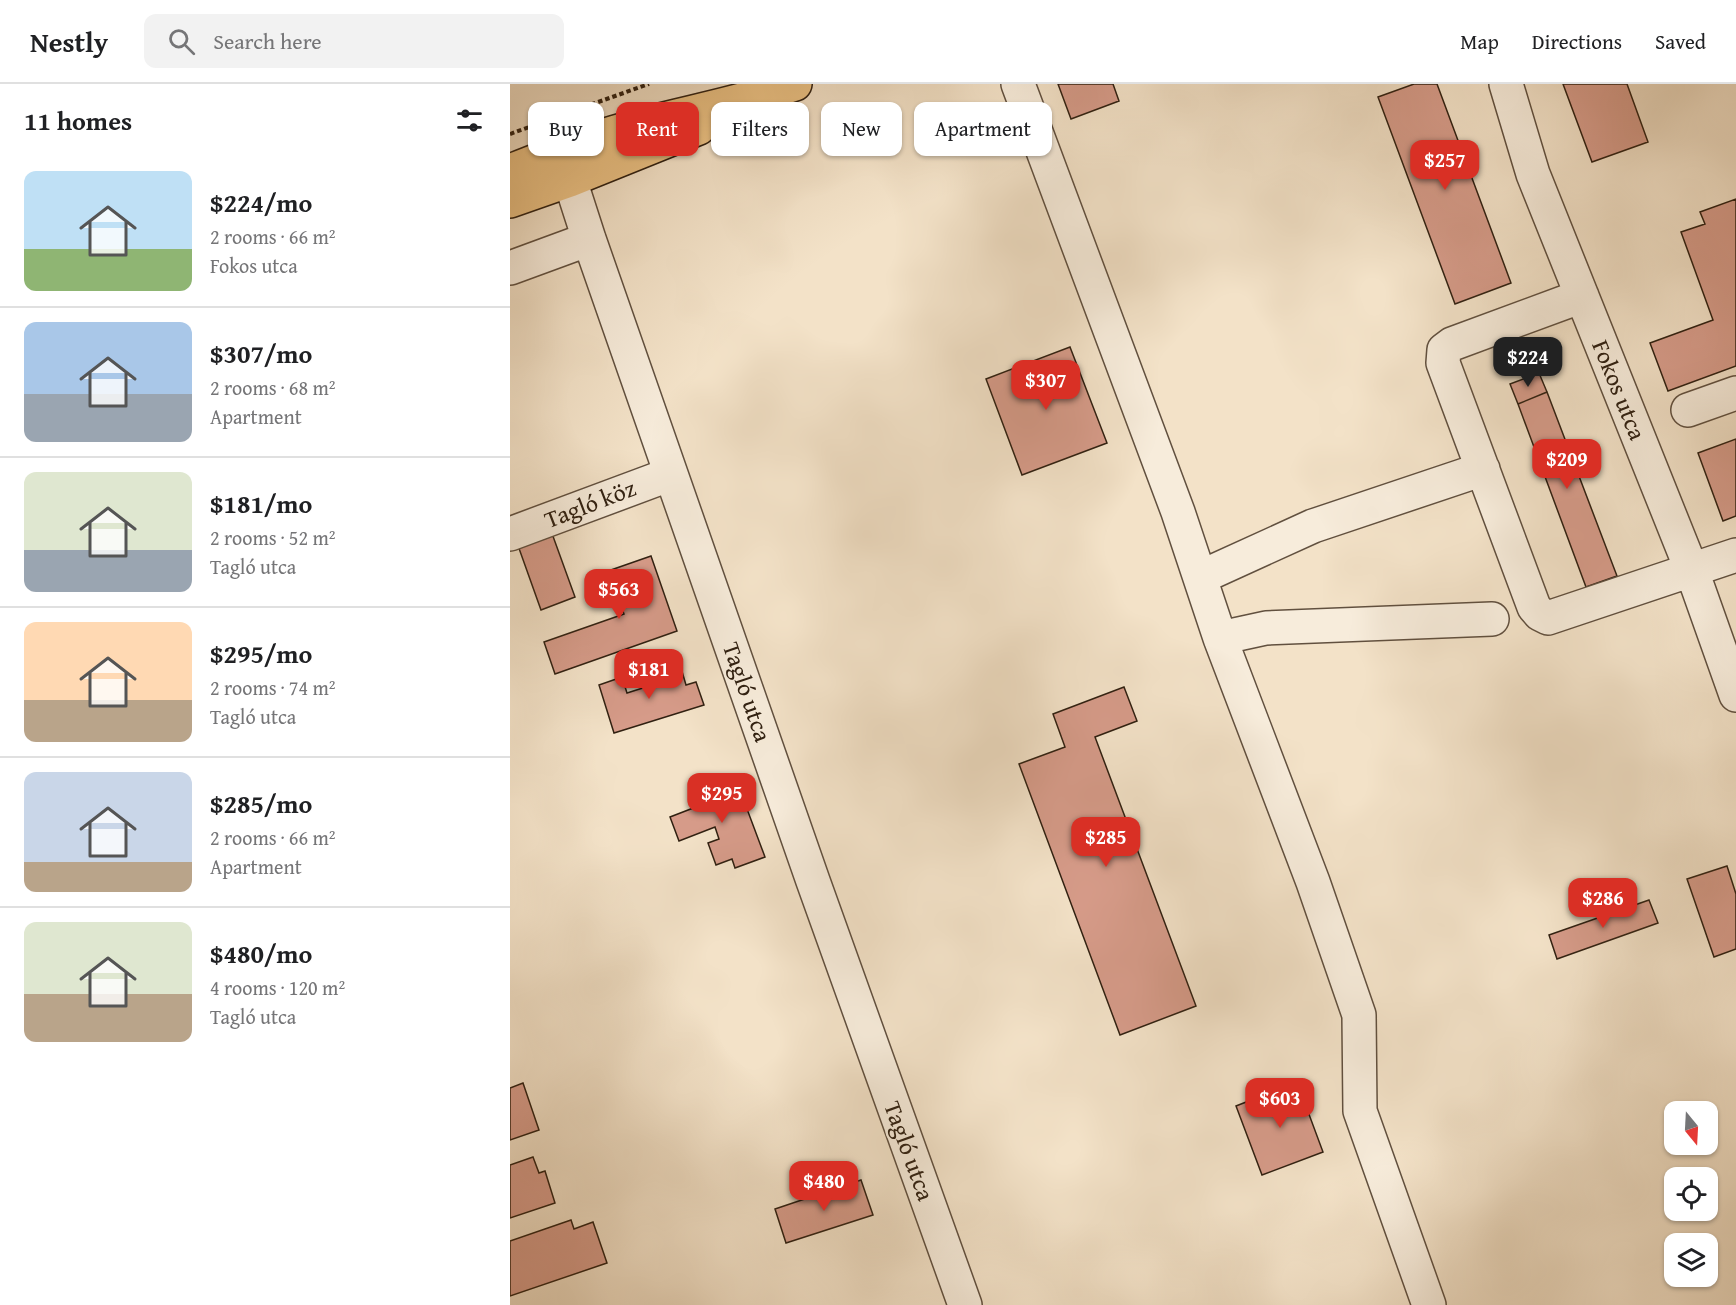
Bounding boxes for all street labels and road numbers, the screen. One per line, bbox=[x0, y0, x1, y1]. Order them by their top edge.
street label: Fokos utca bbox=[1584, 334, 1656, 446]
street label: Tagló köz bbox=[539, 470, 640, 537]
street label: Tagló utca bbox=[714, 637, 781, 747]
street label: Tagló utca bbox=[875, 1096, 944, 1206]

